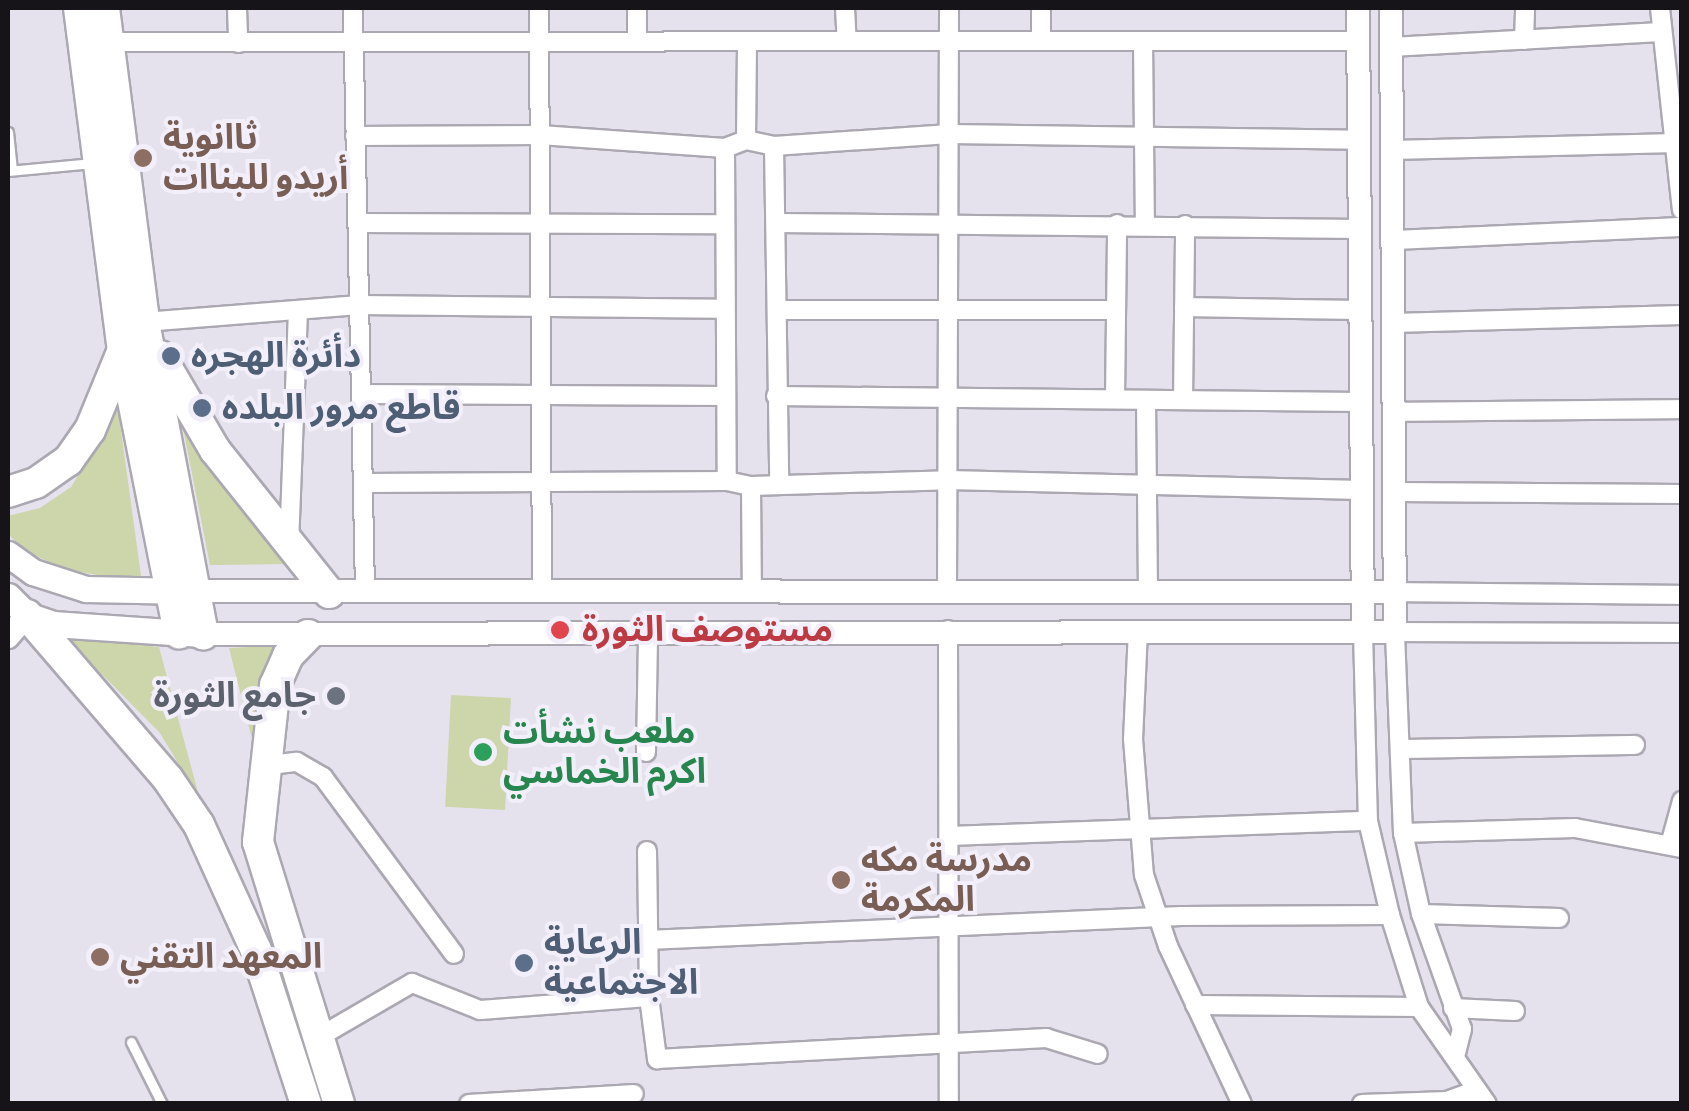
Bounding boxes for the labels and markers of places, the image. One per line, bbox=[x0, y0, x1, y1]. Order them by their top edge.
place label: ثاانوية أريدو للبناات bbox=[163, 117, 349, 199]
marker: ثاانوية أريدو للبناات bbox=[132, 147, 154, 169]
place label: دأئرة الهجره bbox=[191, 335, 361, 377]
marker: دأئرة الهجره bbox=[160, 345, 182, 367]
place label: قاطع مرور البلده bbox=[222, 387, 460, 429]
marker: قاطع مرور البلده bbox=[191, 397, 213, 419]
place label: مستوصف الثورة bbox=[582, 609, 833, 651]
marker: مستوصف الثورة bbox=[547, 617, 573, 643]
place label: جامع الثورة bbox=[154, 675, 316, 717]
marker: جامع الثورة bbox=[325, 685, 347, 707]
place label: ملعب نشأت اكرم الخماسي bbox=[503, 711, 706, 793]
marker: ملعب نشأت اكرم الخماسي bbox=[472, 741, 494, 763]
place label: مدرسة مكه المكرمة bbox=[861, 839, 1032, 921]
marker: مدرسة مكه المكرمة bbox=[830, 869, 852, 891]
place label: الرعاية الاجتماعية bbox=[544, 922, 698, 1004]
place label: المعهد التقني bbox=[120, 936, 322, 978]
marker: المعهد التقني bbox=[89, 946, 111, 968]
marker: الرعاية الاجتماعية bbox=[513, 952, 535, 974]

